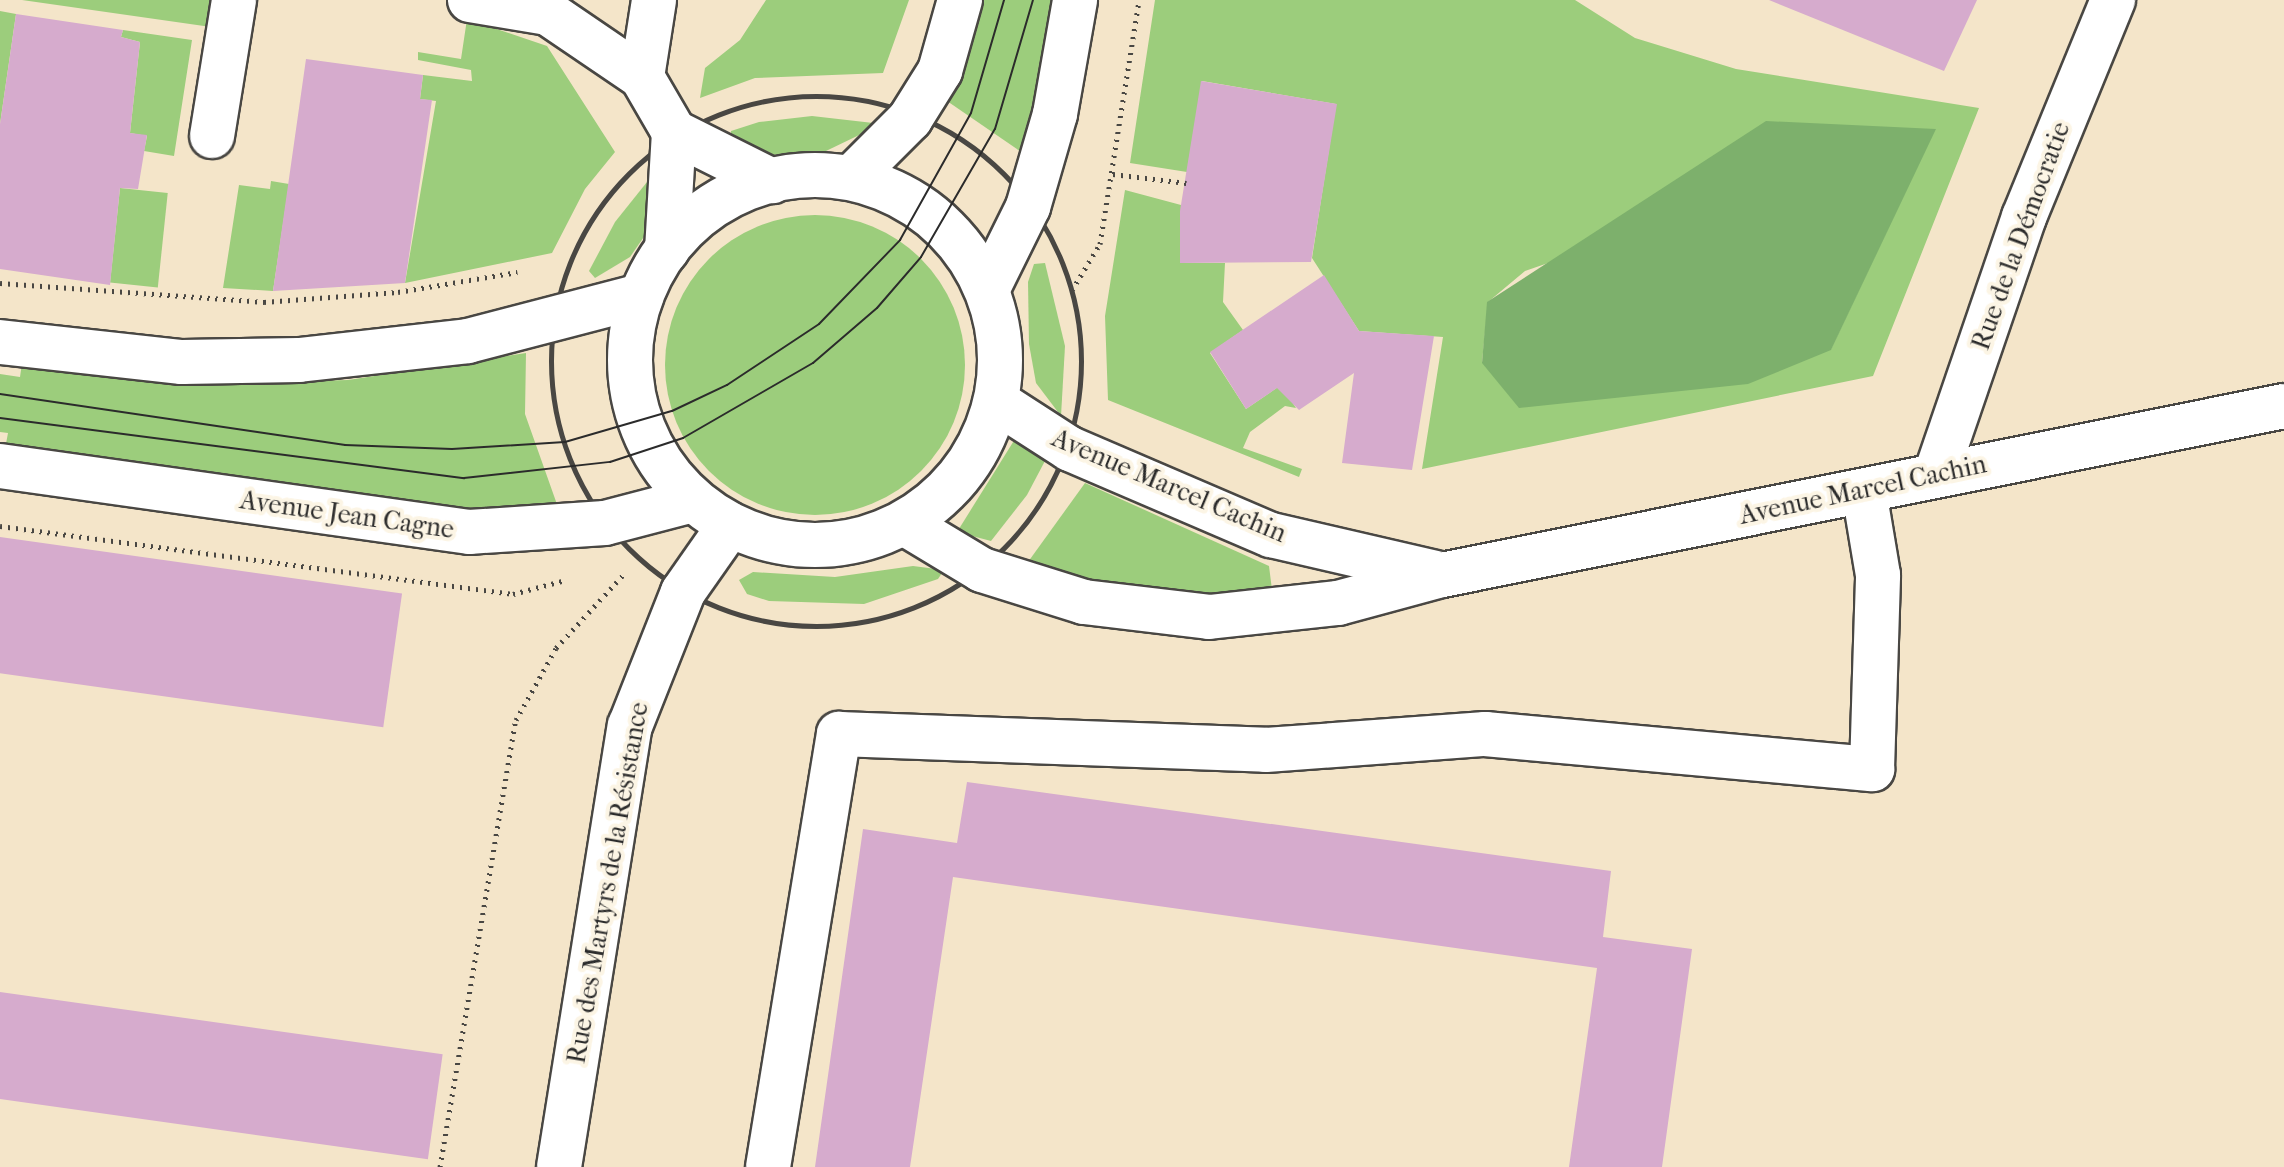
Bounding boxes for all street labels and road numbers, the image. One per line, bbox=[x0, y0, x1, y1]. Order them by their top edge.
street label: Rue de la Démocratie bbox=[1965, 118, 2077, 354]
street label: Avenue Marcel Cachin bbox=[1047, 423, 1291, 549]
street label: Avenue Marcel Cachin bbox=[1737, 449, 1989, 531]
street label: Avenue Jean Cagne bbox=[238, 485, 456, 545]
street label: Rue des Martyrs de la Résistance bbox=[561, 700, 655, 1066]

